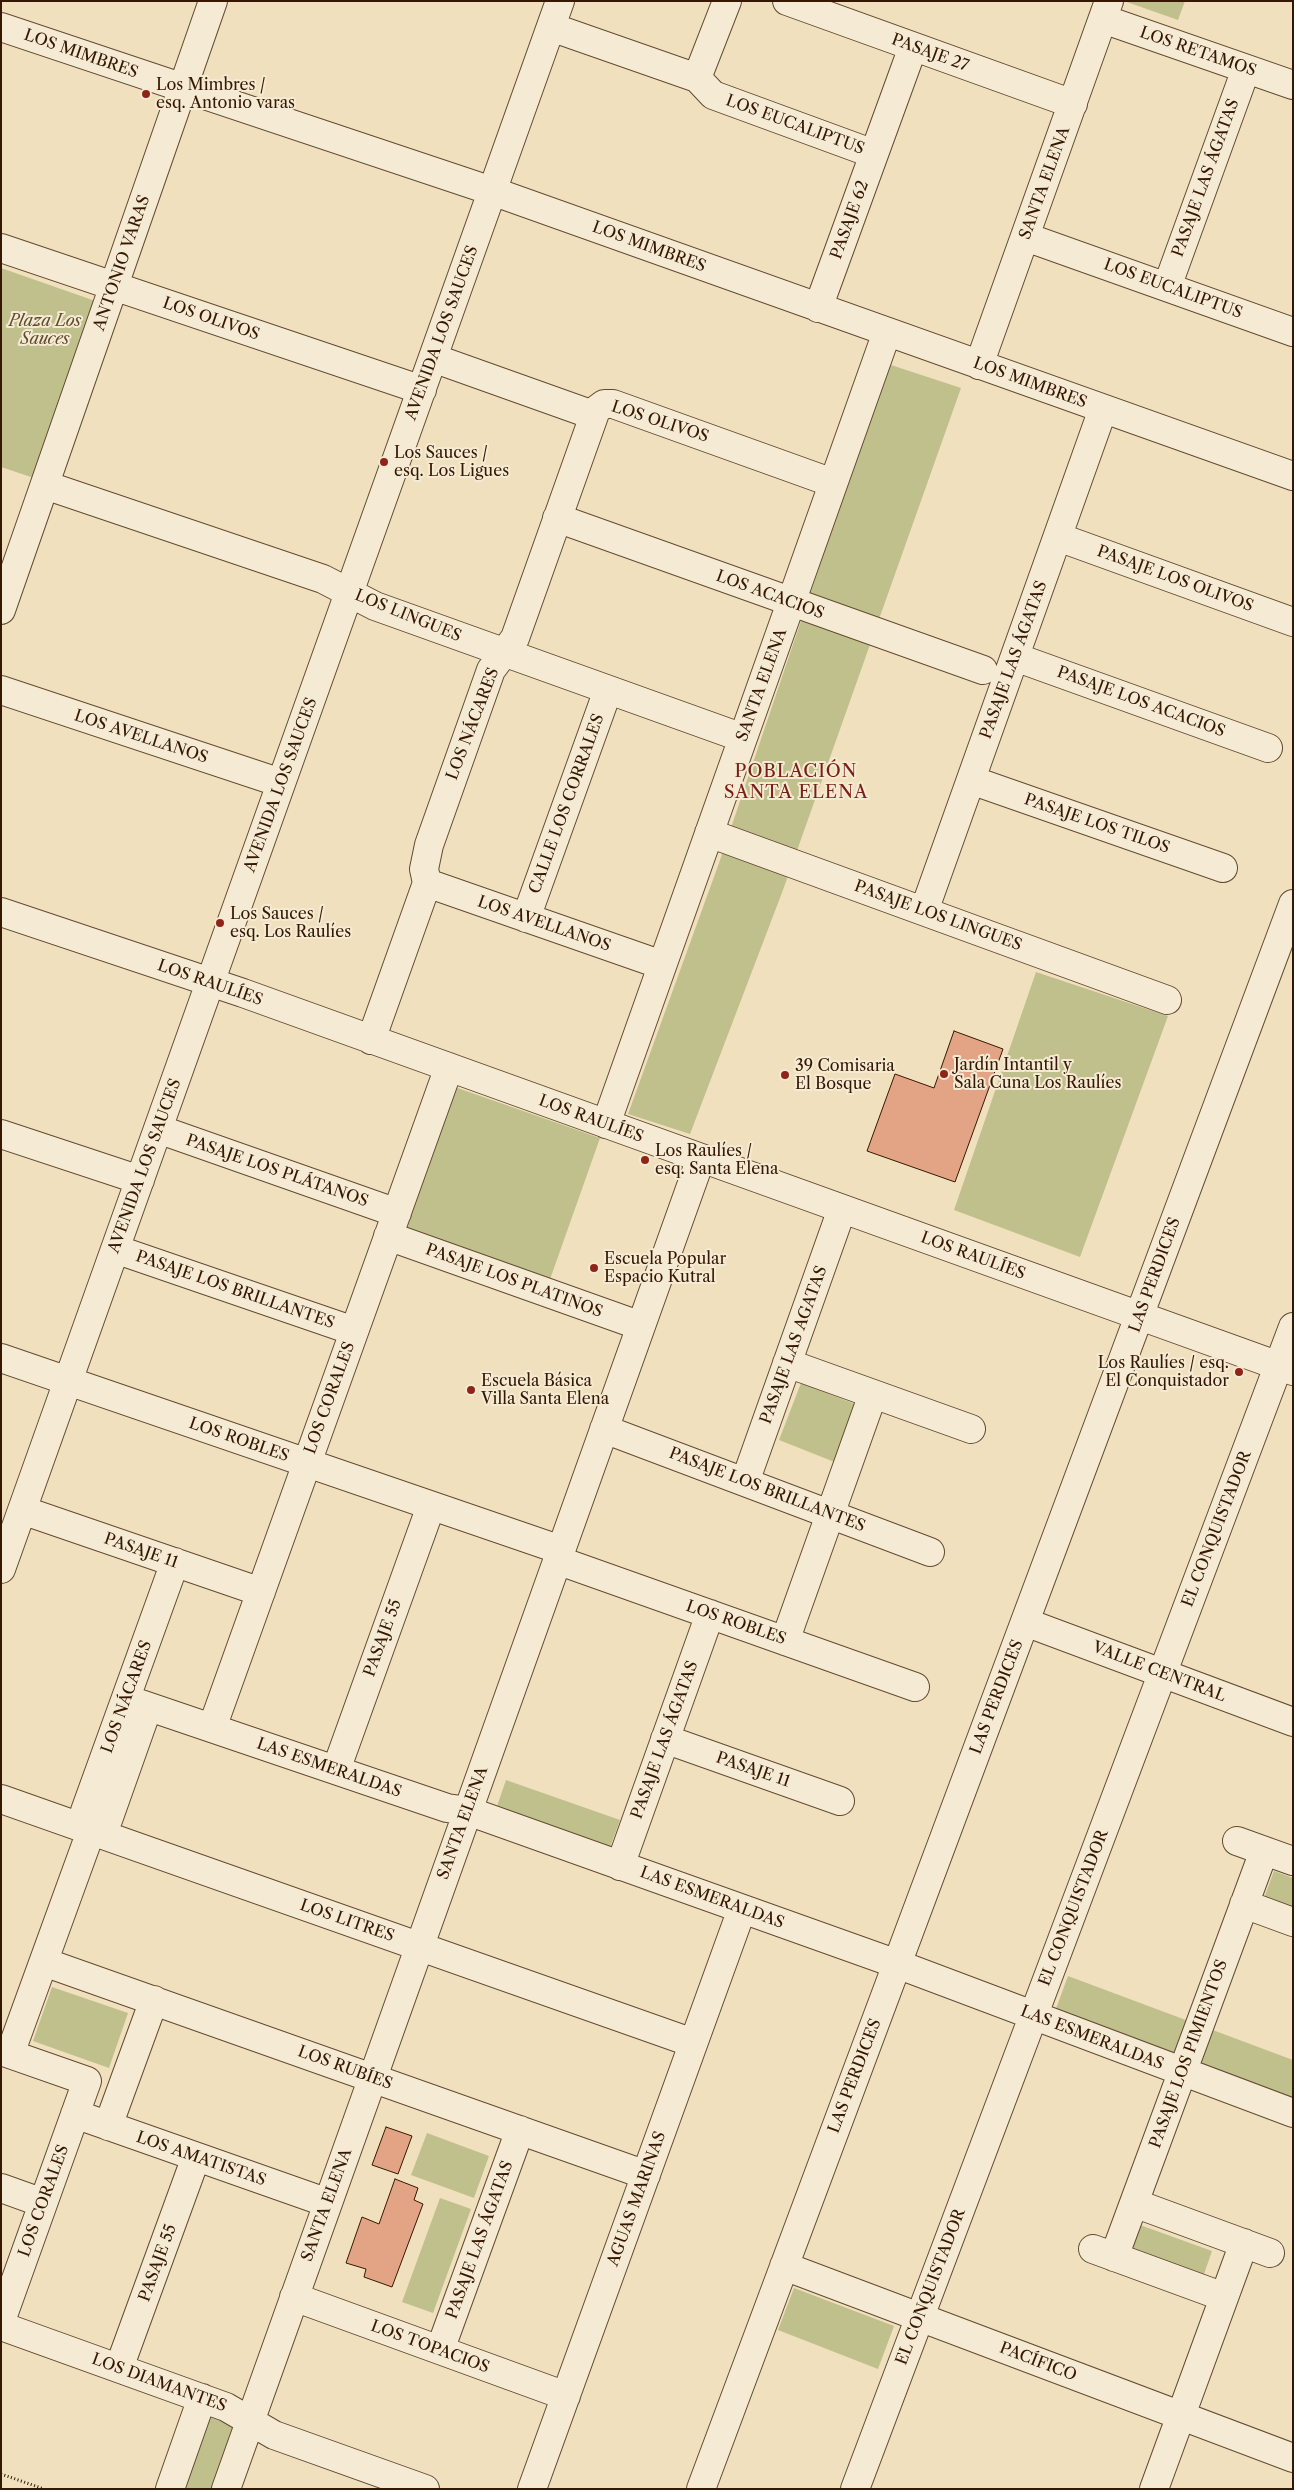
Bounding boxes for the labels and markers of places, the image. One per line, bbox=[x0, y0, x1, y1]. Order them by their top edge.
place label: Los Mimbres / esq. Antonio varas bbox=[156, 75, 295, 113]
marker: Los Mimbres / esq. Antonio varas bbox=[140, 88, 152, 100]
place label: Los Sauces / esq. Los Ligues bbox=[394, 443, 509, 481]
marker: Los Sauces / esq. Los Ligues bbox=[378, 456, 390, 468]
place label: Los Sauces / esq. Los Raulíes bbox=[230, 904, 351, 942]
marker: Los Sauces / esq. Los Raulíes bbox=[214, 917, 226, 929]
place label: Jardín Intantil y Sala Cuna Los Raulíes bbox=[954, 1055, 1121, 1093]
place label: 39 Comisaria El Bosque bbox=[795, 1056, 895, 1094]
marker: Jardín Intantil y Sala Cuna Los Raulíes bbox=[938, 1068, 950, 1080]
marker: 39 Comisaria El Bosque bbox=[779, 1069, 791, 1081]
place label: Los Raulíes / esq. Santa Elena bbox=[655, 1141, 779, 1179]
marker: Los Raulíes / esq. Santa Elena bbox=[639, 1154, 651, 1166]
place label: Escuela Popular Espacio Kutral bbox=[604, 1249, 726, 1287]
marker: Escuela Popular Espacio Kutral bbox=[588, 1262, 600, 1274]
place label: Los Raulíes / esq. El Conquistador bbox=[1098, 1353, 1229, 1391]
marker: Los Raulíes / esq. El Conquistador bbox=[1233, 1366, 1245, 1378]
place label: Escuela Básica Villa Santa Elena bbox=[481, 1371, 609, 1409]
marker: Escuela Básica Villa Santa Elena bbox=[465, 1384, 477, 1396]

